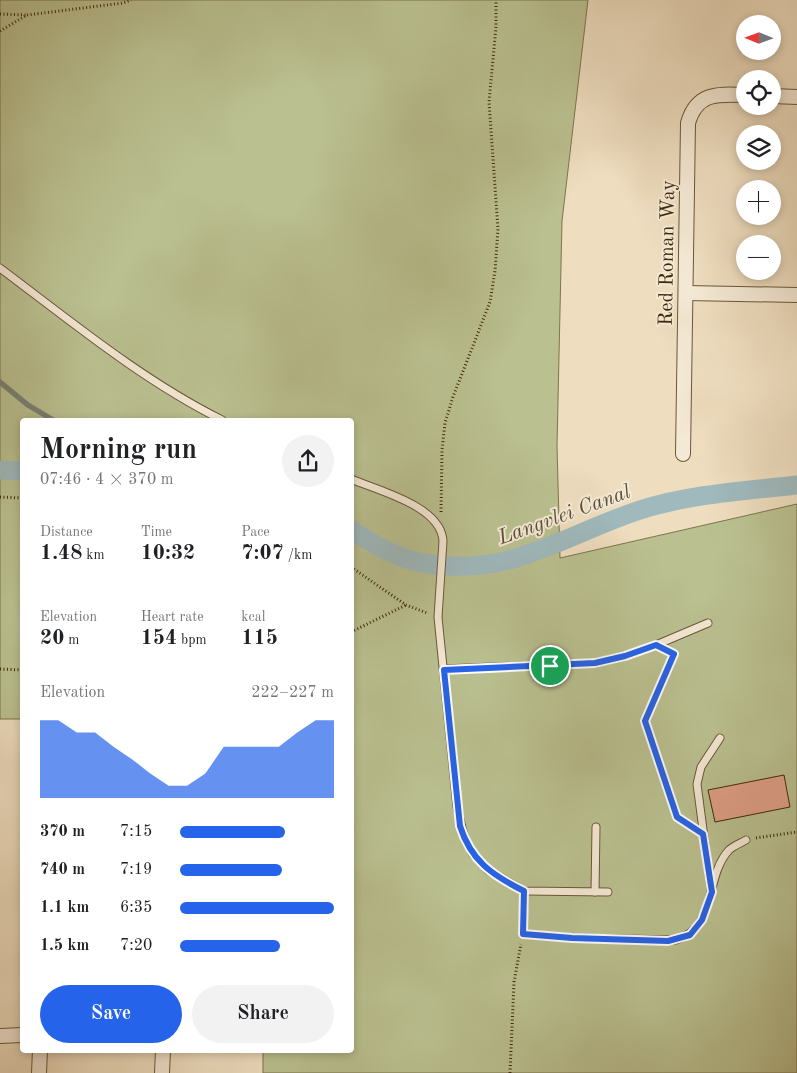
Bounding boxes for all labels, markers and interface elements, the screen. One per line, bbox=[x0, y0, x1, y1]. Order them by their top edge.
north arrow bbox=[736, 15, 781, 60]
map controls bbox=[736, 15, 781, 280]
button: locate bbox=[736, 70, 781, 115]
button: layers bbox=[736, 125, 781, 170]
street label: Red Roman Way bbox=[657, 180, 679, 326]
button: + bbox=[736, 180, 781, 225]
button: − bbox=[736, 235, 781, 280]
button: share bbox=[282, 435, 334, 487]
text: Morning run bbox=[40, 437, 197, 465]
text: 07:46 · 4 × 370 m bbox=[40, 472, 173, 488]
water label: Langvlei Canal bbox=[494, 482, 634, 550]
text: Distance bbox=[40, 525, 93, 539]
text: Time bbox=[141, 525, 172, 539]
text: Pace bbox=[241, 525, 270, 539]
text: 1.48 bbox=[40, 543, 82, 564]
text: 10:32 bbox=[141, 543, 195, 564]
text: 7:07 bbox=[241, 543, 284, 564]
text: km bbox=[82, 548, 105, 562]
text: /km bbox=[284, 548, 312, 562]
text: Elevation bbox=[40, 610, 97, 624]
text: Heart rate bbox=[141, 610, 204, 624]
text: kcal bbox=[241, 610, 265, 624]
text: 20 bbox=[40, 628, 64, 649]
text: 154 bbox=[141, 628, 177, 649]
text: 115 bbox=[241, 628, 278, 649]
text: m bbox=[64, 633, 79, 647]
text: bpm bbox=[177, 633, 207, 647]
pin bbox=[529, 645, 571, 687]
icon: arrive bbox=[536, 652, 564, 680]
text: Elevation bbox=[40, 685, 105, 701]
text: 222–227 m bbox=[251, 685, 334, 701]
text: 370 m bbox=[40, 824, 85, 840]
text: 7:15 bbox=[120, 824, 152, 840]
text: 740 m bbox=[40, 862, 85, 878]
text: 7:19 bbox=[120, 862, 152, 878]
text: 1.1 km bbox=[40, 900, 89, 916]
text: 6:35 bbox=[120, 900, 152, 916]
text: 1.5 km bbox=[40, 938, 89, 954]
text: 7:20 bbox=[120, 938, 152, 954]
button: Save bbox=[40, 985, 182, 1043]
button: Share bbox=[192, 985, 334, 1043]

